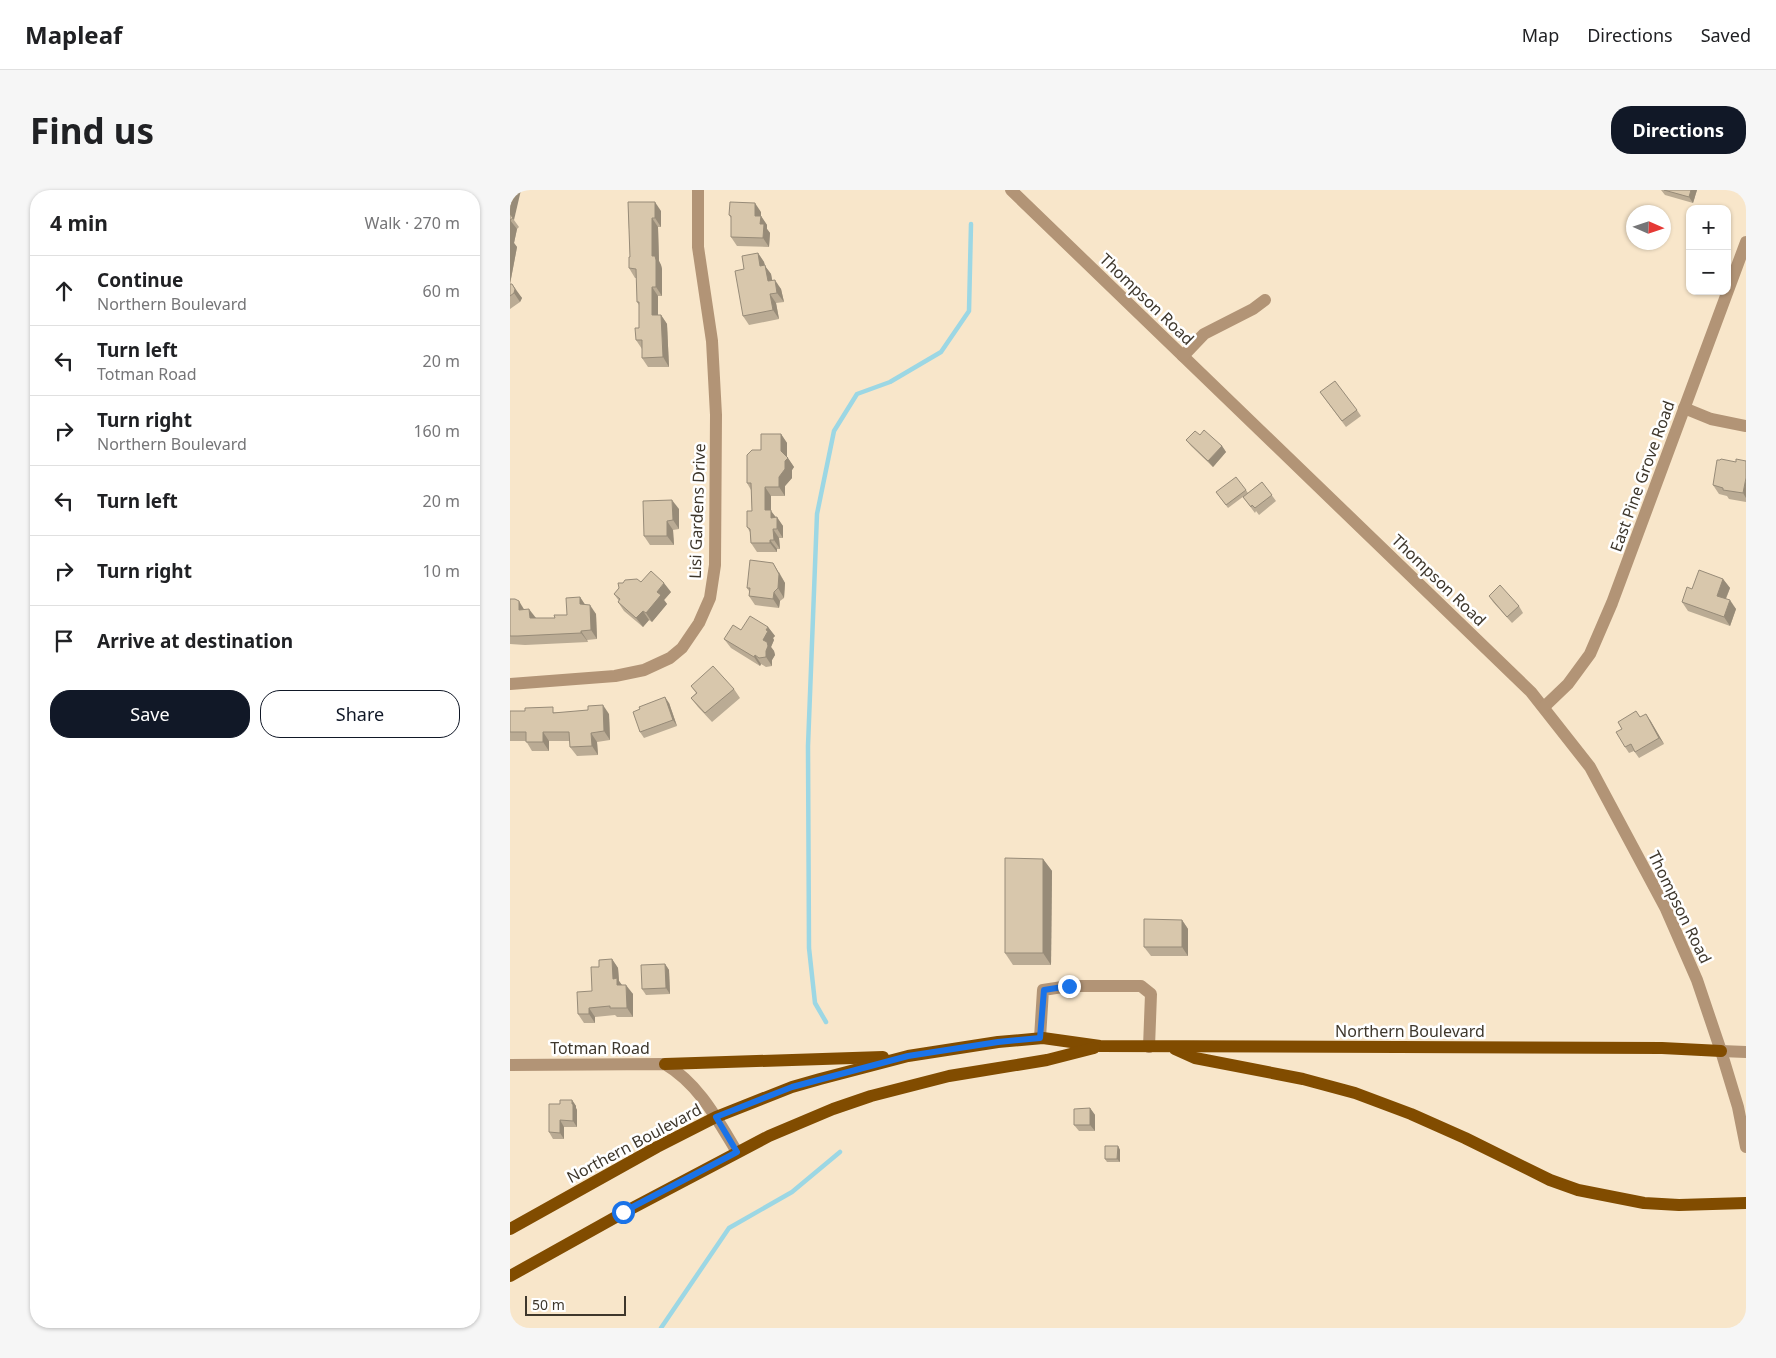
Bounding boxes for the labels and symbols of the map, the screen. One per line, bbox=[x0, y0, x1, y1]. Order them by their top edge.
north arrow bbox=[1626, 205, 1671, 250]
street label: Thompson Road bbox=[1095, 248, 1199, 350]
street label: East Pine Grove Road bbox=[1604, 397, 1680, 555]
street label: Lisi Gardens Drive bbox=[684, 443, 710, 579]
street label: Thompson Road bbox=[1387, 529, 1491, 631]
street label: Thompson Road bbox=[1643, 847, 1717, 967]
route end bbox=[1058, 975, 1081, 998]
street label: Northern Boulevard bbox=[1335, 1020, 1485, 1042]
street label: Totman Road bbox=[550, 1037, 650, 1059]
street label: Northern Boulevard bbox=[563, 1098, 705, 1188]
route start bbox=[612, 1201, 635, 1224]
scale bar bbox=[525, 1293, 626, 1316]

